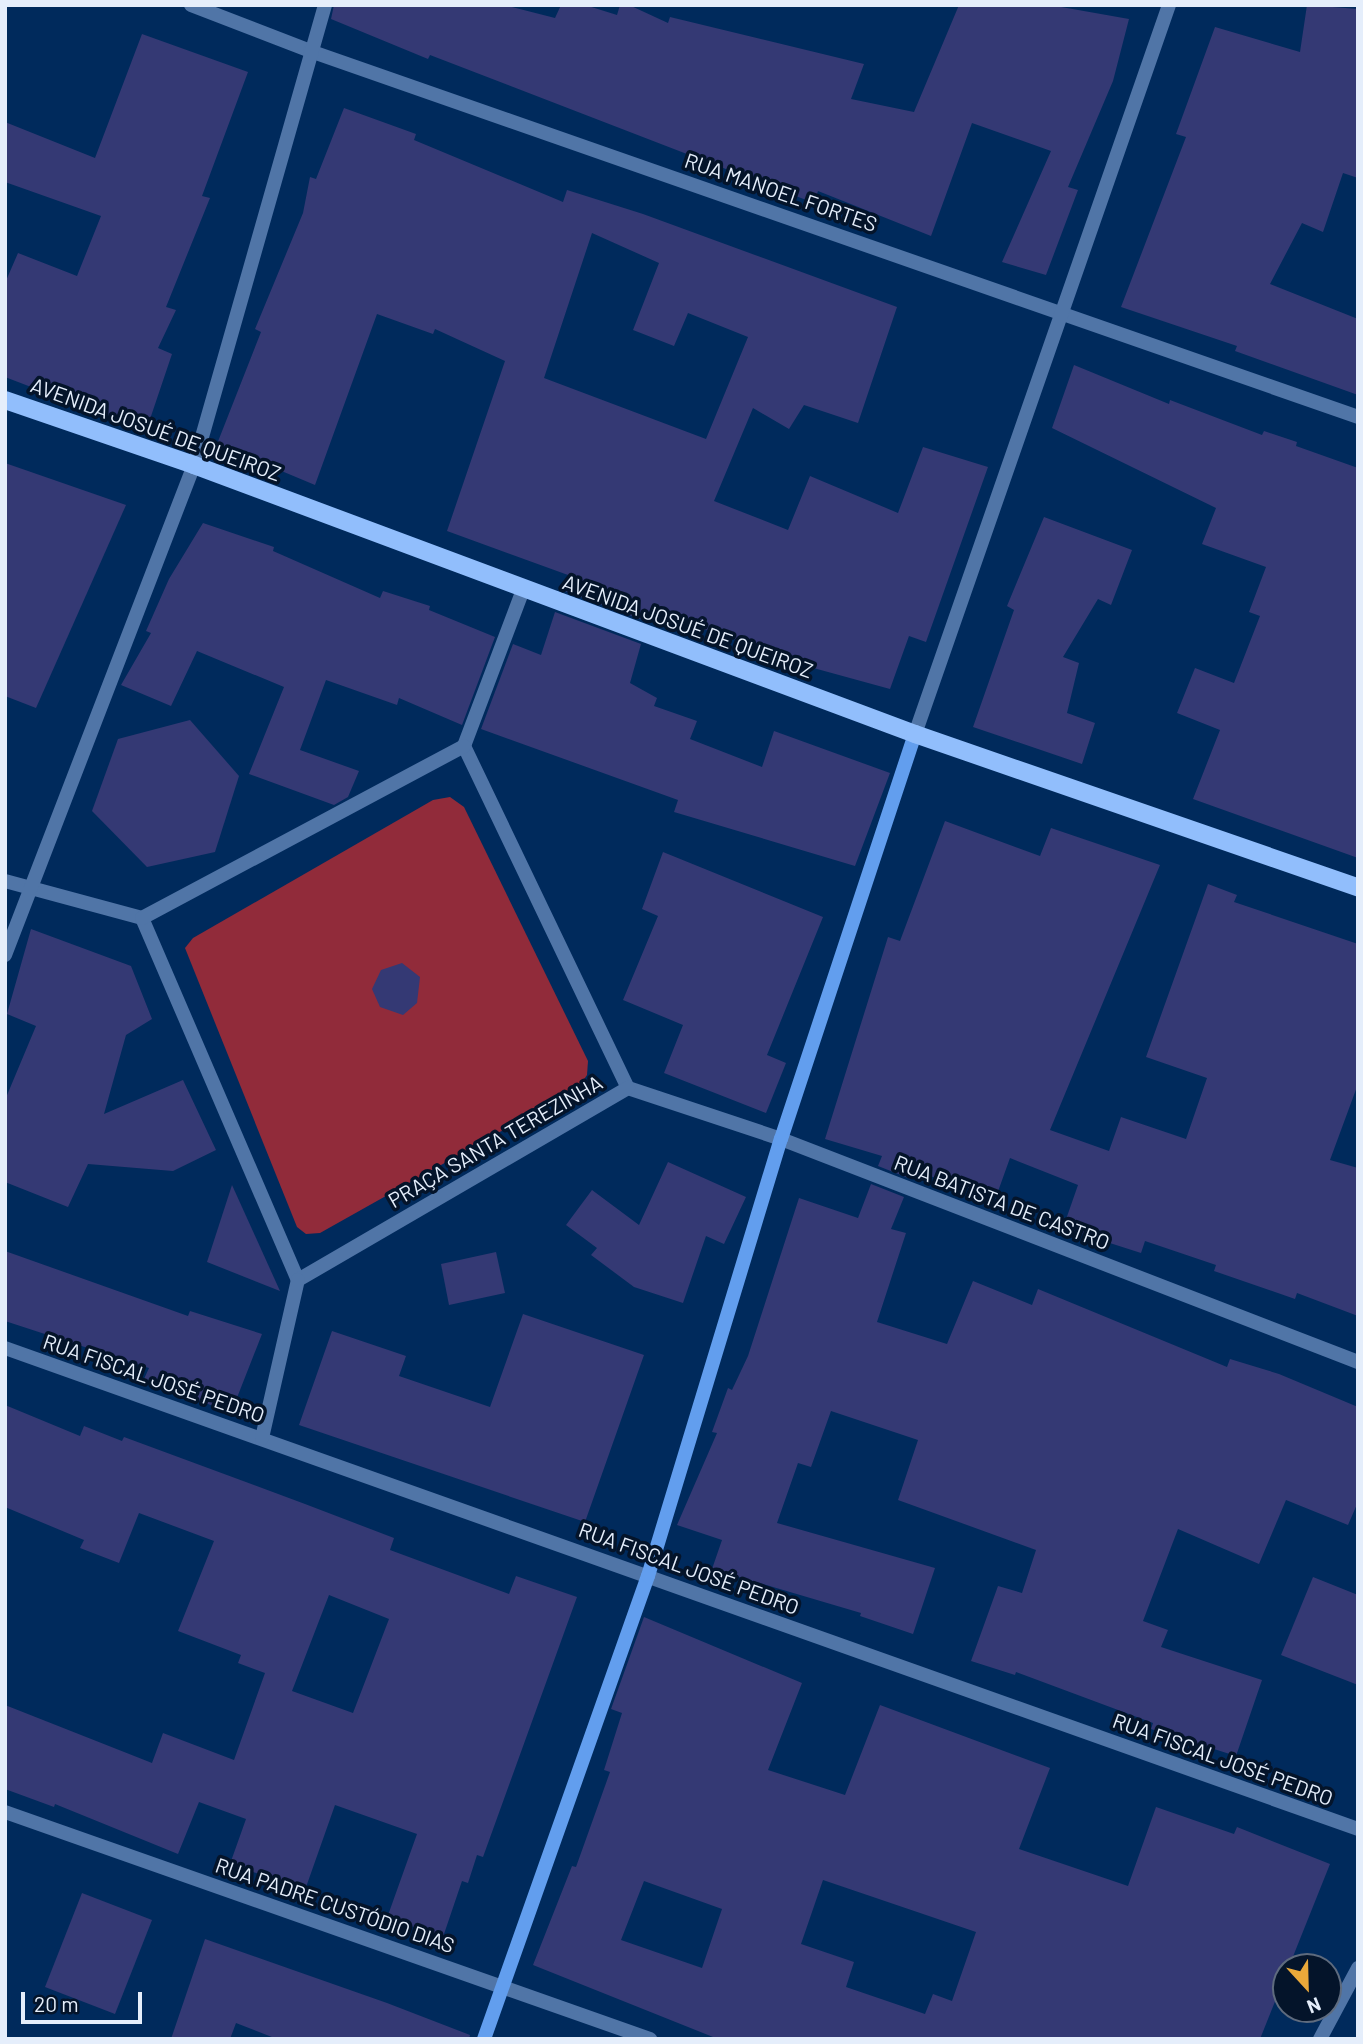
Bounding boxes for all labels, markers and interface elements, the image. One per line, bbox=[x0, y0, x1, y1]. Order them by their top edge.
street label: RUA MANOEL FORTES bbox=[682, 147, 880, 237]
street label: AVENIDA JOSUÉ DE QUEIROZ bbox=[27, 372, 285, 486]
street label: AVENIDA JOSUÉ DE QUEIROZ bbox=[559, 569, 817, 683]
street label: PRAÇA SANTA TEREZINHA bbox=[383, 1069, 607, 1213]
street label: RUA BATISTA DE CASTRO bbox=[891, 1149, 1113, 1255]
street label: RUA FISCAL JOSÉ PEDRO bbox=[40, 1328, 268, 1428]
street label: RUA FISCAL JOSÉ PEDRO bbox=[575, 1516, 803, 1620]
street label: RUA FISCAL JOSÉ PEDRO bbox=[1109, 1707, 1337, 1811]
street label: RUA PADRE CUSTÓDIO DIAS bbox=[212, 1852, 458, 1958]
north arrow bbox=[1272, 1953, 1342, 2023]
scale bar bbox=[24, 1978, 145, 2022]
text: 20 m bbox=[34, 1991, 79, 2016]
text: N bbox=[1304, 1993, 1324, 2019]

